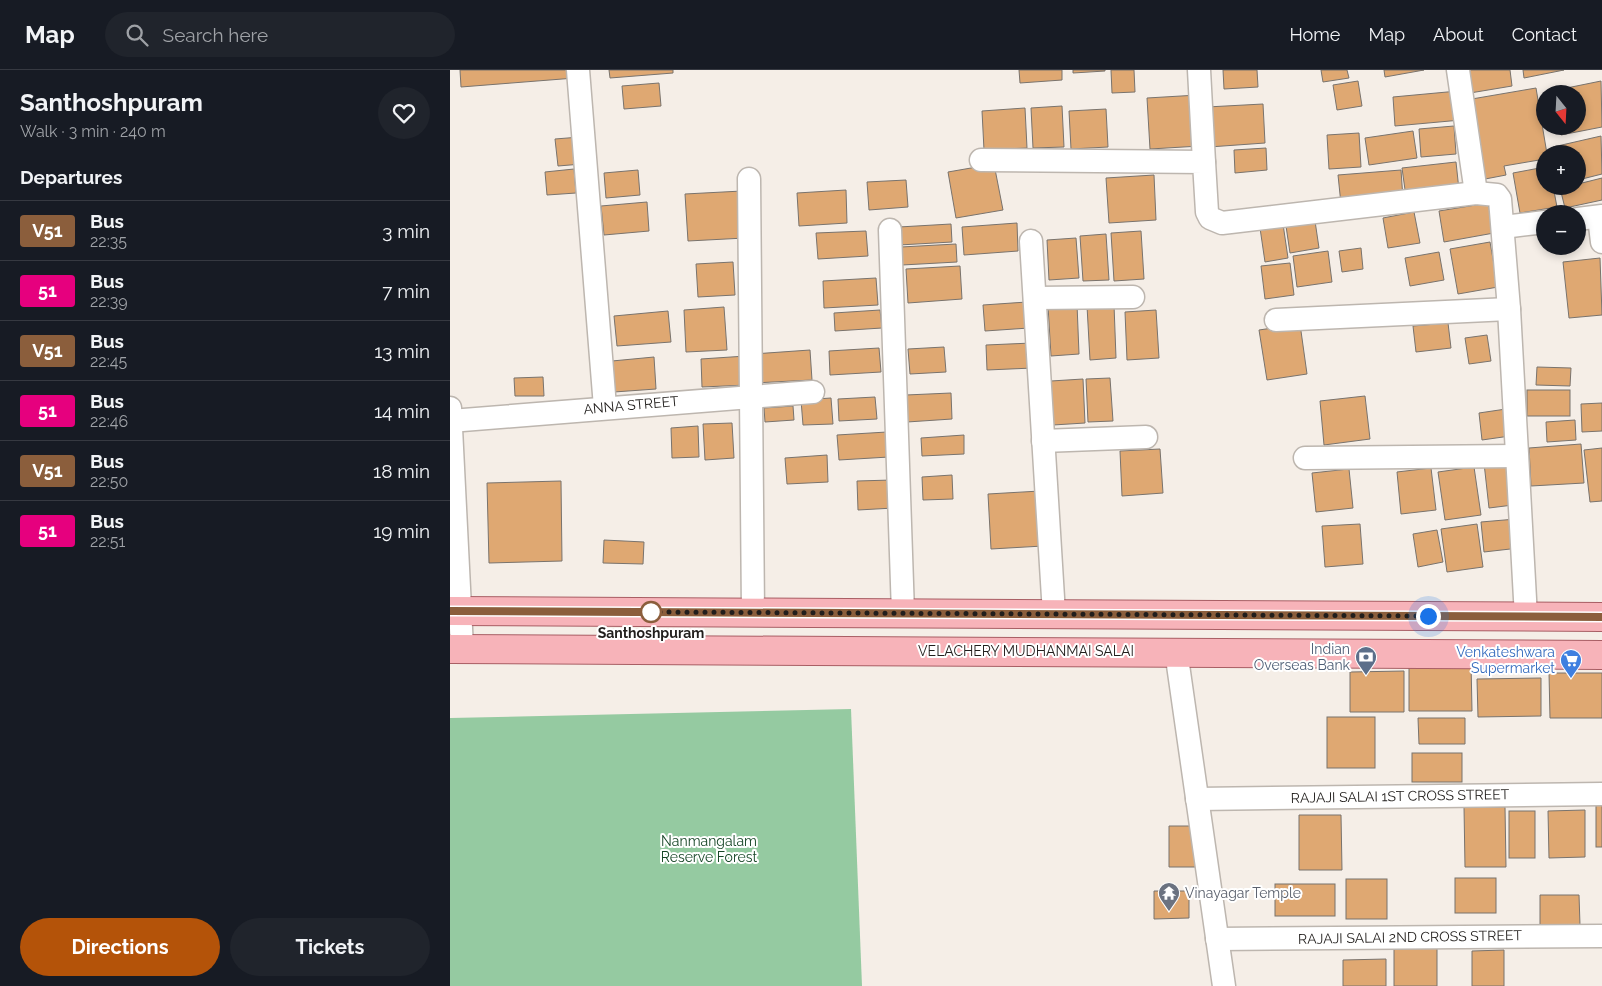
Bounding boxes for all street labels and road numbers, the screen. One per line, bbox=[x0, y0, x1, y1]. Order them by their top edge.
street label: ANNA STREET bbox=[583, 393, 680, 417]
street label: VELACHERY MUDHANMAI SALAI bbox=[918, 643, 1134, 659]
street label: RAJAJI SALAI 1ST CROSS STREET bbox=[1291, 786, 1510, 806]
street label: RAJAJI SALAI 2ND CROSS STREET bbox=[1298, 927, 1523, 947]

